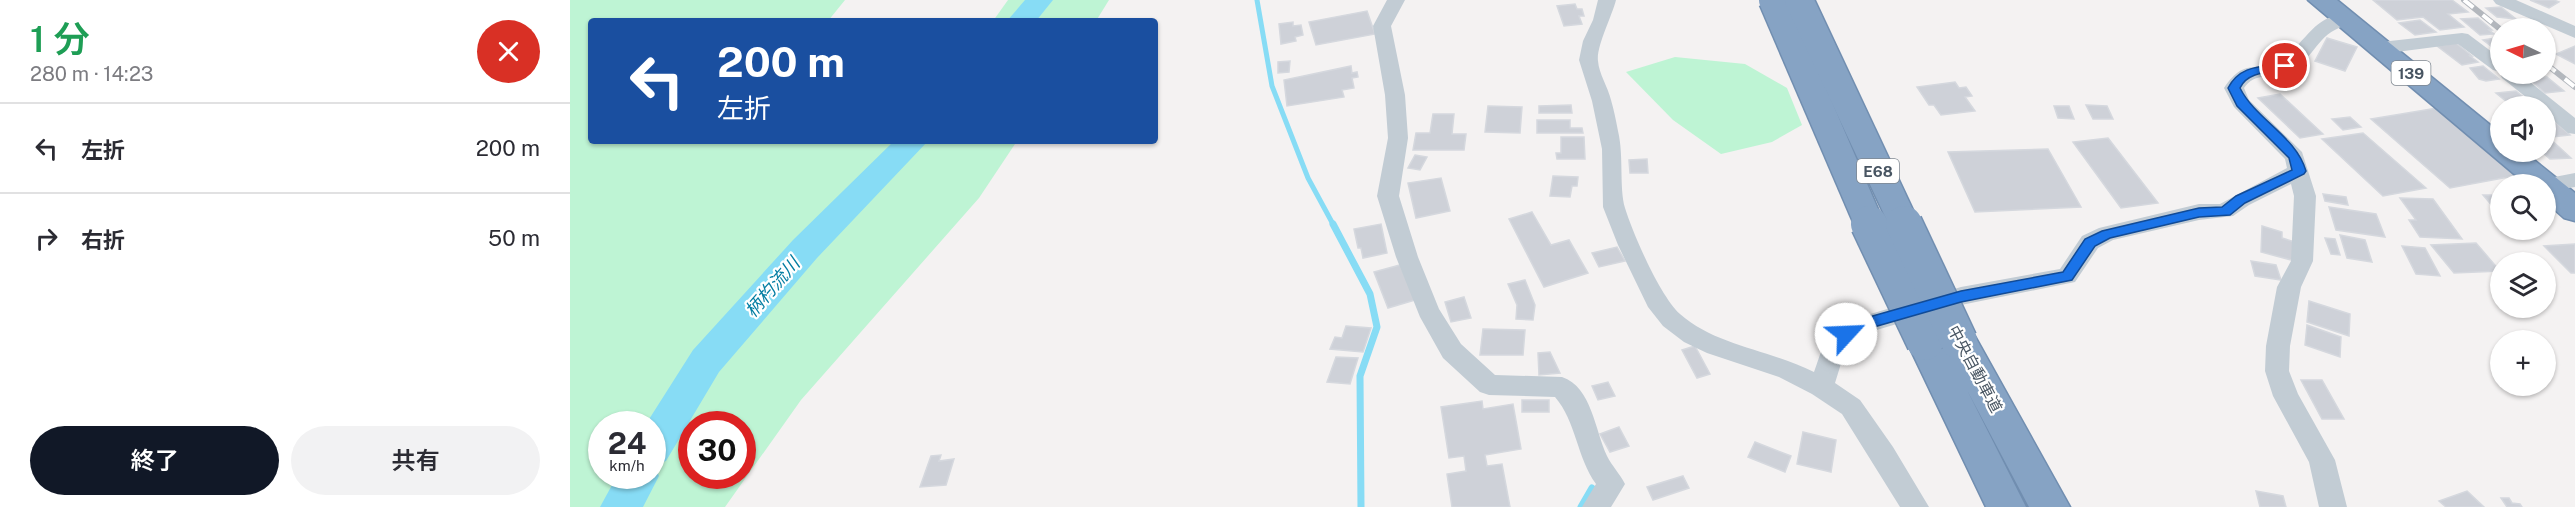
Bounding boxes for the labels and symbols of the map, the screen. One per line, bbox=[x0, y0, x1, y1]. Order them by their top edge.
north arrow bbox=[2490, 18, 2556, 84]
pin bbox=[2259, 40, 2310, 91]
road number: 139 bbox=[2392, 61, 2430, 85]
road number: E68 bbox=[1857, 159, 1899, 183]
water label: 柄杓流川 bbox=[740, 251, 805, 321]
position arrow bbox=[1814, 302, 1878, 366]
street label: 中央自動車道 bbox=[1944, 322, 2006, 416]
speed limit sign: 30 bbox=[678, 411, 756, 489]

